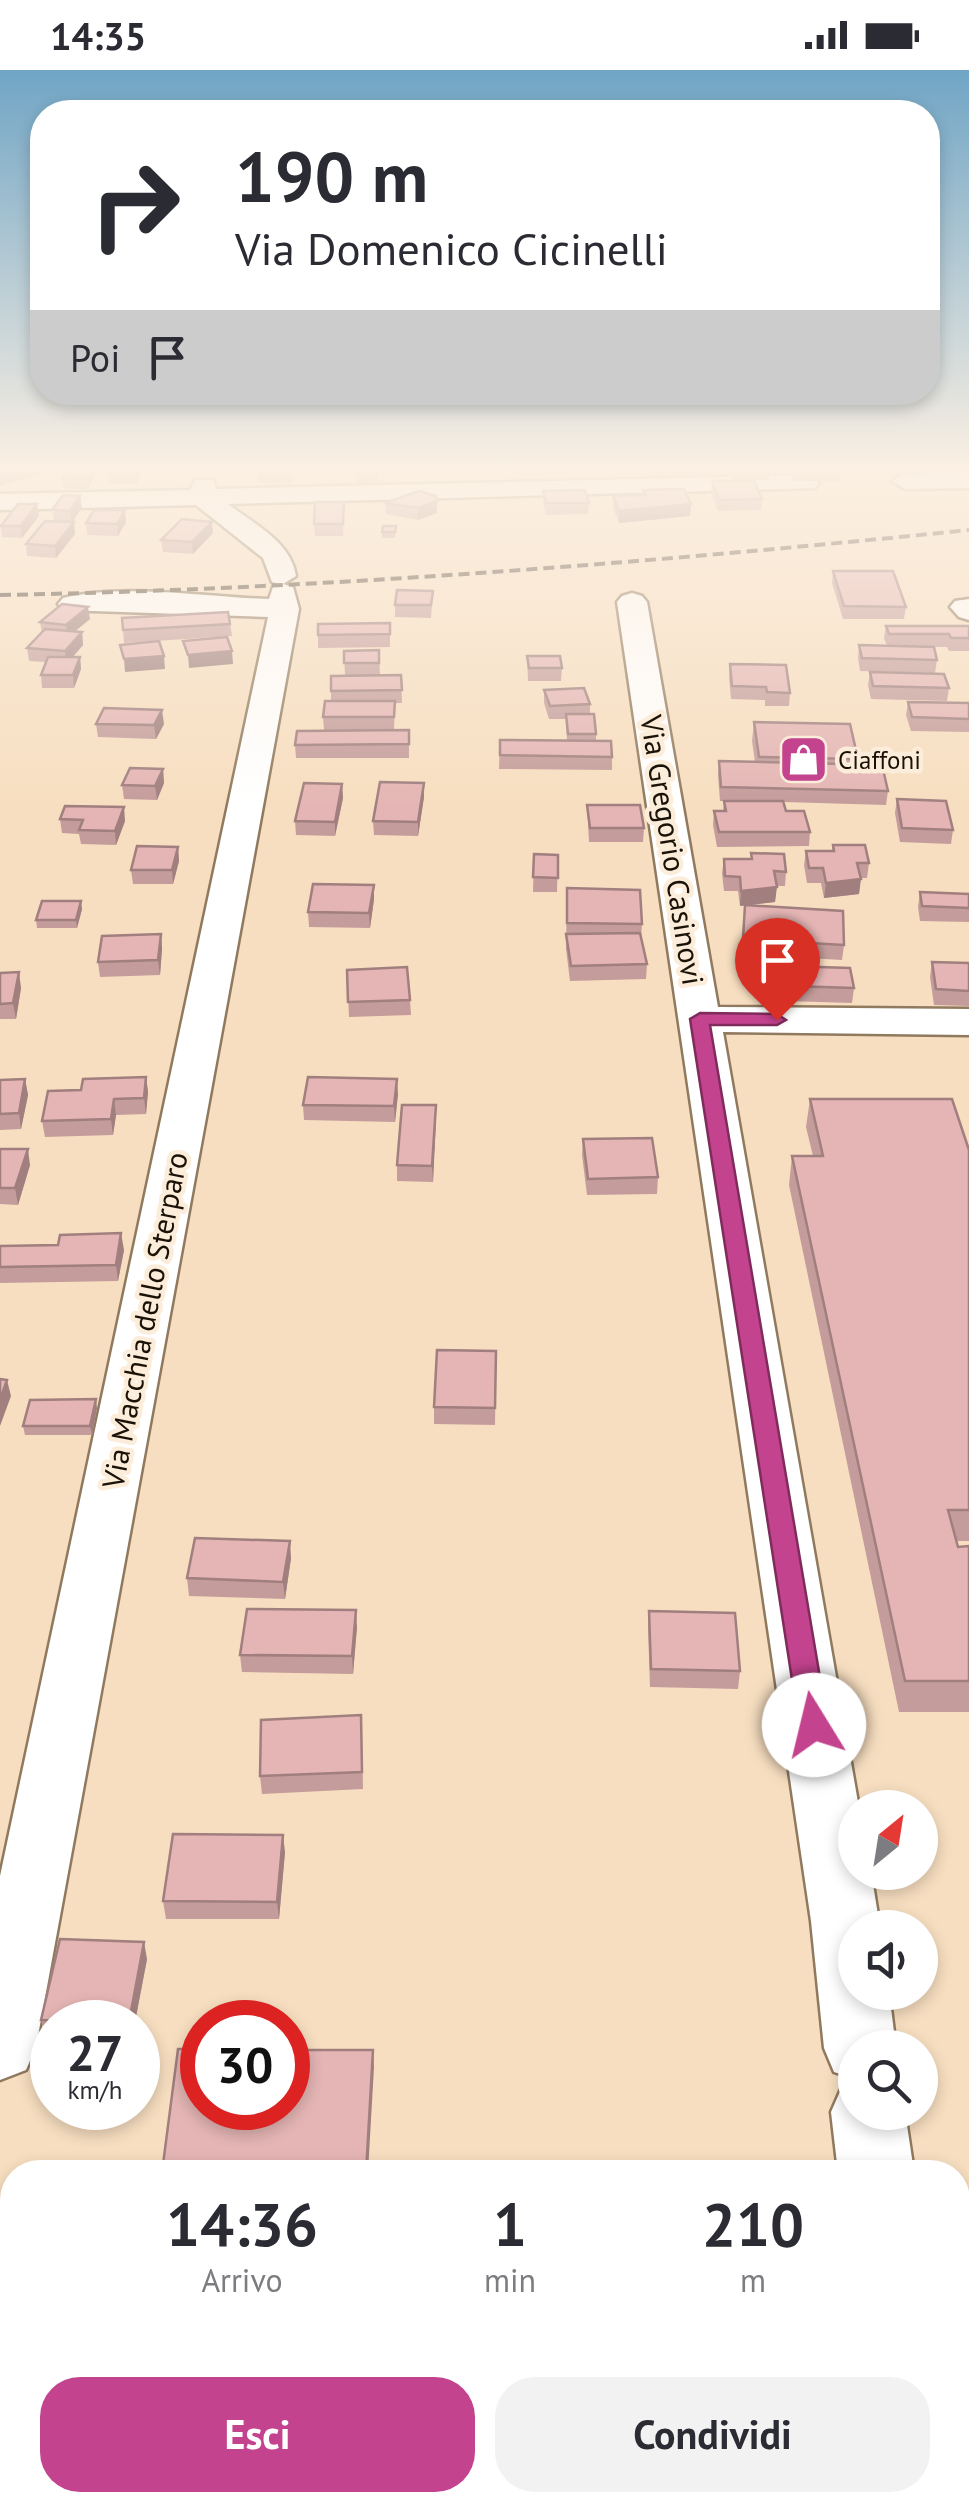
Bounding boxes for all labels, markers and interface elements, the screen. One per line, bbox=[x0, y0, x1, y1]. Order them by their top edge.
text: 14:35 bbox=[50, 11, 146, 60]
text: 190 m bbox=[235, 131, 428, 221]
icon: right bbox=[70, 140, 200, 270]
text: Via Domenico Cicinelli bbox=[235, 219, 668, 277]
icon: arrive bbox=[140, 330, 195, 385]
text: Poi bbox=[70, 333, 120, 382]
street label: Via Gregorio Casinovi bbox=[632, 711, 714, 988]
shop icon: Ciaffoni bbox=[777, 734, 829, 786]
place label: Ciaffoni bbox=[838, 744, 921, 776]
pin bbox=[735, 918, 820, 1021]
icon: arrive bbox=[750, 933, 805, 988]
street label: Via Macchia dello Sterparo bbox=[92, 1148, 196, 1493]
position arrow bbox=[762, 1673, 866, 1777]
north arrow bbox=[838, 1790, 938, 1890]
map controls bbox=[838, 1790, 938, 2130]
button: sound bbox=[838, 1910, 938, 2010]
speed limit sign: 30 bbox=[180, 2000, 310, 2130]
text: 27 bbox=[67, 2020, 123, 2085]
button: search bbox=[838, 2030, 938, 2130]
text: km/h bbox=[68, 2074, 122, 2106]
text: 14:36 bbox=[166, 2185, 318, 2263]
text: 1 bbox=[493, 2185, 527, 2263]
text: 210 bbox=[702, 2185, 804, 2263]
text: Arrivo bbox=[201, 2259, 283, 2301]
text: min bbox=[484, 2259, 536, 2301]
text: m bbox=[740, 2259, 766, 2301]
button: Esci bbox=[40, 2377, 475, 2492]
button: Condividi bbox=[495, 2377, 930, 2492]

